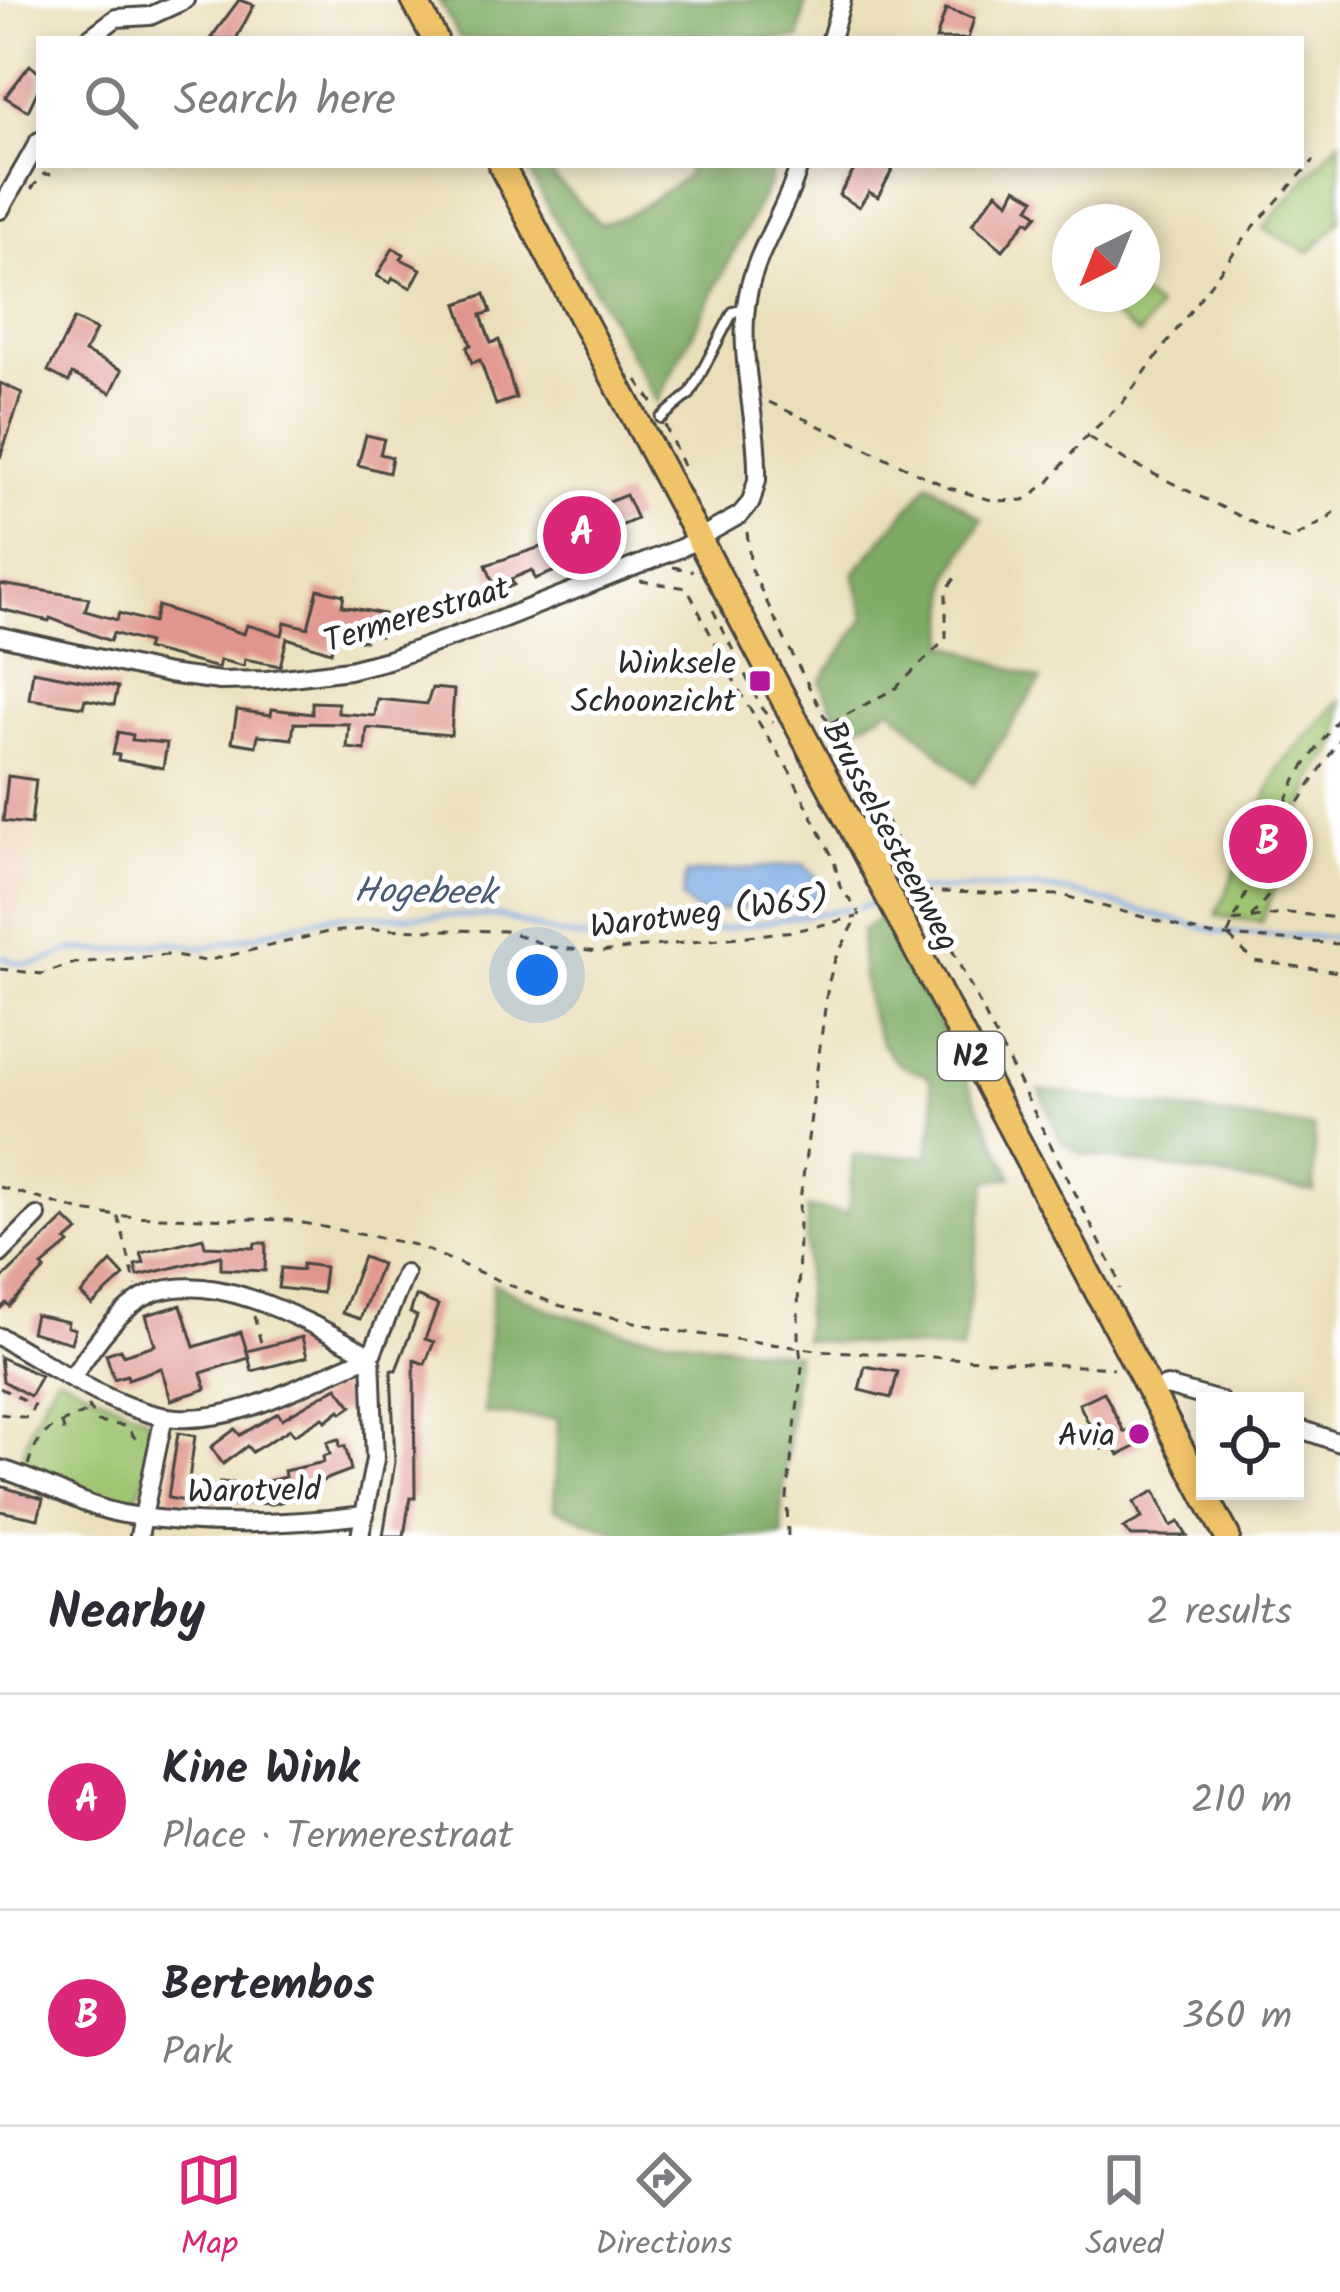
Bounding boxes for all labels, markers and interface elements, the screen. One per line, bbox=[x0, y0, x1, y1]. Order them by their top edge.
search box bbox=[36, 36, 1304, 168]
text: Search here bbox=[174, 66, 396, 138]
icon: search bbox=[78, 69, 144, 135]
north arrow bbox=[1052, 204, 1160, 312]
pin: A bbox=[543, 490, 621, 580]
street label: Termerestraat bbox=[318, 563, 518, 670]
place label: Winksele Schoonzicht bbox=[571, 639, 737, 730]
marker: Winksele Schoonzicht bbox=[747, 668, 773, 694]
street label: Brusselsesteenweg bbox=[806, 712, 972, 962]
pin: B bbox=[1229, 799, 1307, 889]
water label: Hogebeek bbox=[353, 864, 501, 923]
street label: Warotweg (W65) bbox=[587, 874, 832, 955]
your location bbox=[507, 945, 567, 1005]
road number: N2 bbox=[938, 1032, 1004, 1080]
map controls bbox=[1196, 1392, 1304, 1500]
button: locate bbox=[1196, 1392, 1304, 1500]
place label: Avia bbox=[1058, 1411, 1115, 1464]
marker: Avia bbox=[1126, 1421, 1152, 1447]
street label: Warotveld bbox=[187, 1465, 323, 1520]
text: Nearby bbox=[48, 1574, 205, 1655]
text: 2 results bbox=[1147, 1583, 1292, 1645]
text: Kine Wink bbox=[162, 1735, 359, 1807]
text: A bbox=[75, 1771, 99, 1833]
text: 210 m bbox=[1191, 1771, 1292, 1833]
text: Place · Termerestraat bbox=[162, 1807, 513, 1869]
text: Bertembos bbox=[162, 1951, 375, 2023]
text: B bbox=[75, 1987, 99, 2049]
text: 360 m bbox=[1182, 1987, 1292, 2049]
text: Park bbox=[162, 2023, 233, 2085]
tab: Map bbox=[176, 2147, 242, 2272]
tab: Directions bbox=[595, 2147, 732, 2272]
tab: Saved bbox=[1085, 2147, 1164, 2272]

